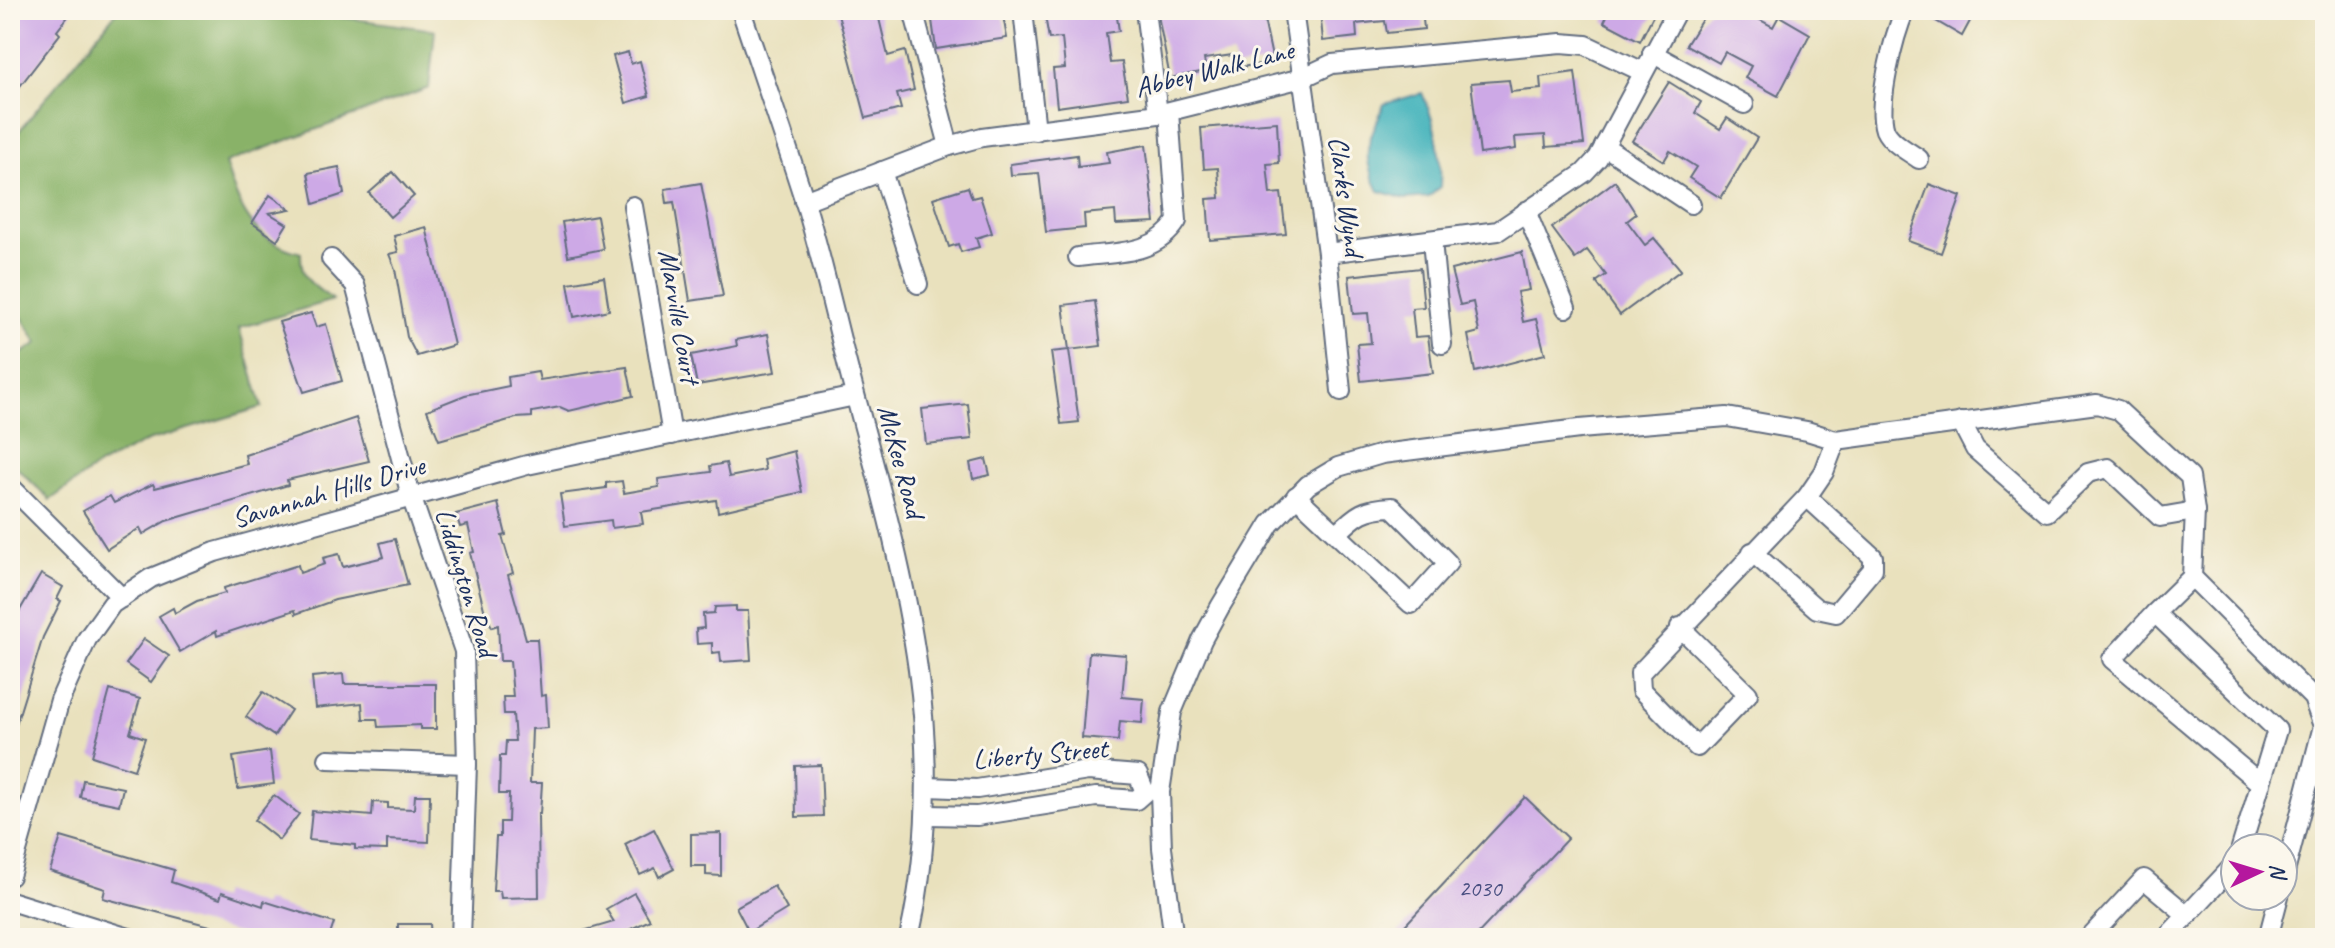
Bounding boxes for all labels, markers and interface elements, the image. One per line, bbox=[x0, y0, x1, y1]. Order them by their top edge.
street label: Abbey Walk Lane bbox=[1131, 31, 1299, 105]
street label: Clarks Wynd bbox=[1321, 134, 1373, 262]
street label: Marville Court bbox=[651, 247, 709, 389]
street label: McKee Road bbox=[870, 401, 934, 525]
street label: Savannah Hills Drive bbox=[228, 447, 430, 536]
street label: Liddington Road bbox=[427, 504, 507, 664]
street label: Liberty Street bbox=[971, 730, 1111, 777]
north arrow bbox=[2219, 832, 2299, 912]
text: N bbox=[2264, 863, 2293, 882]
house number: 2030 bbox=[1458, 873, 1504, 903]

